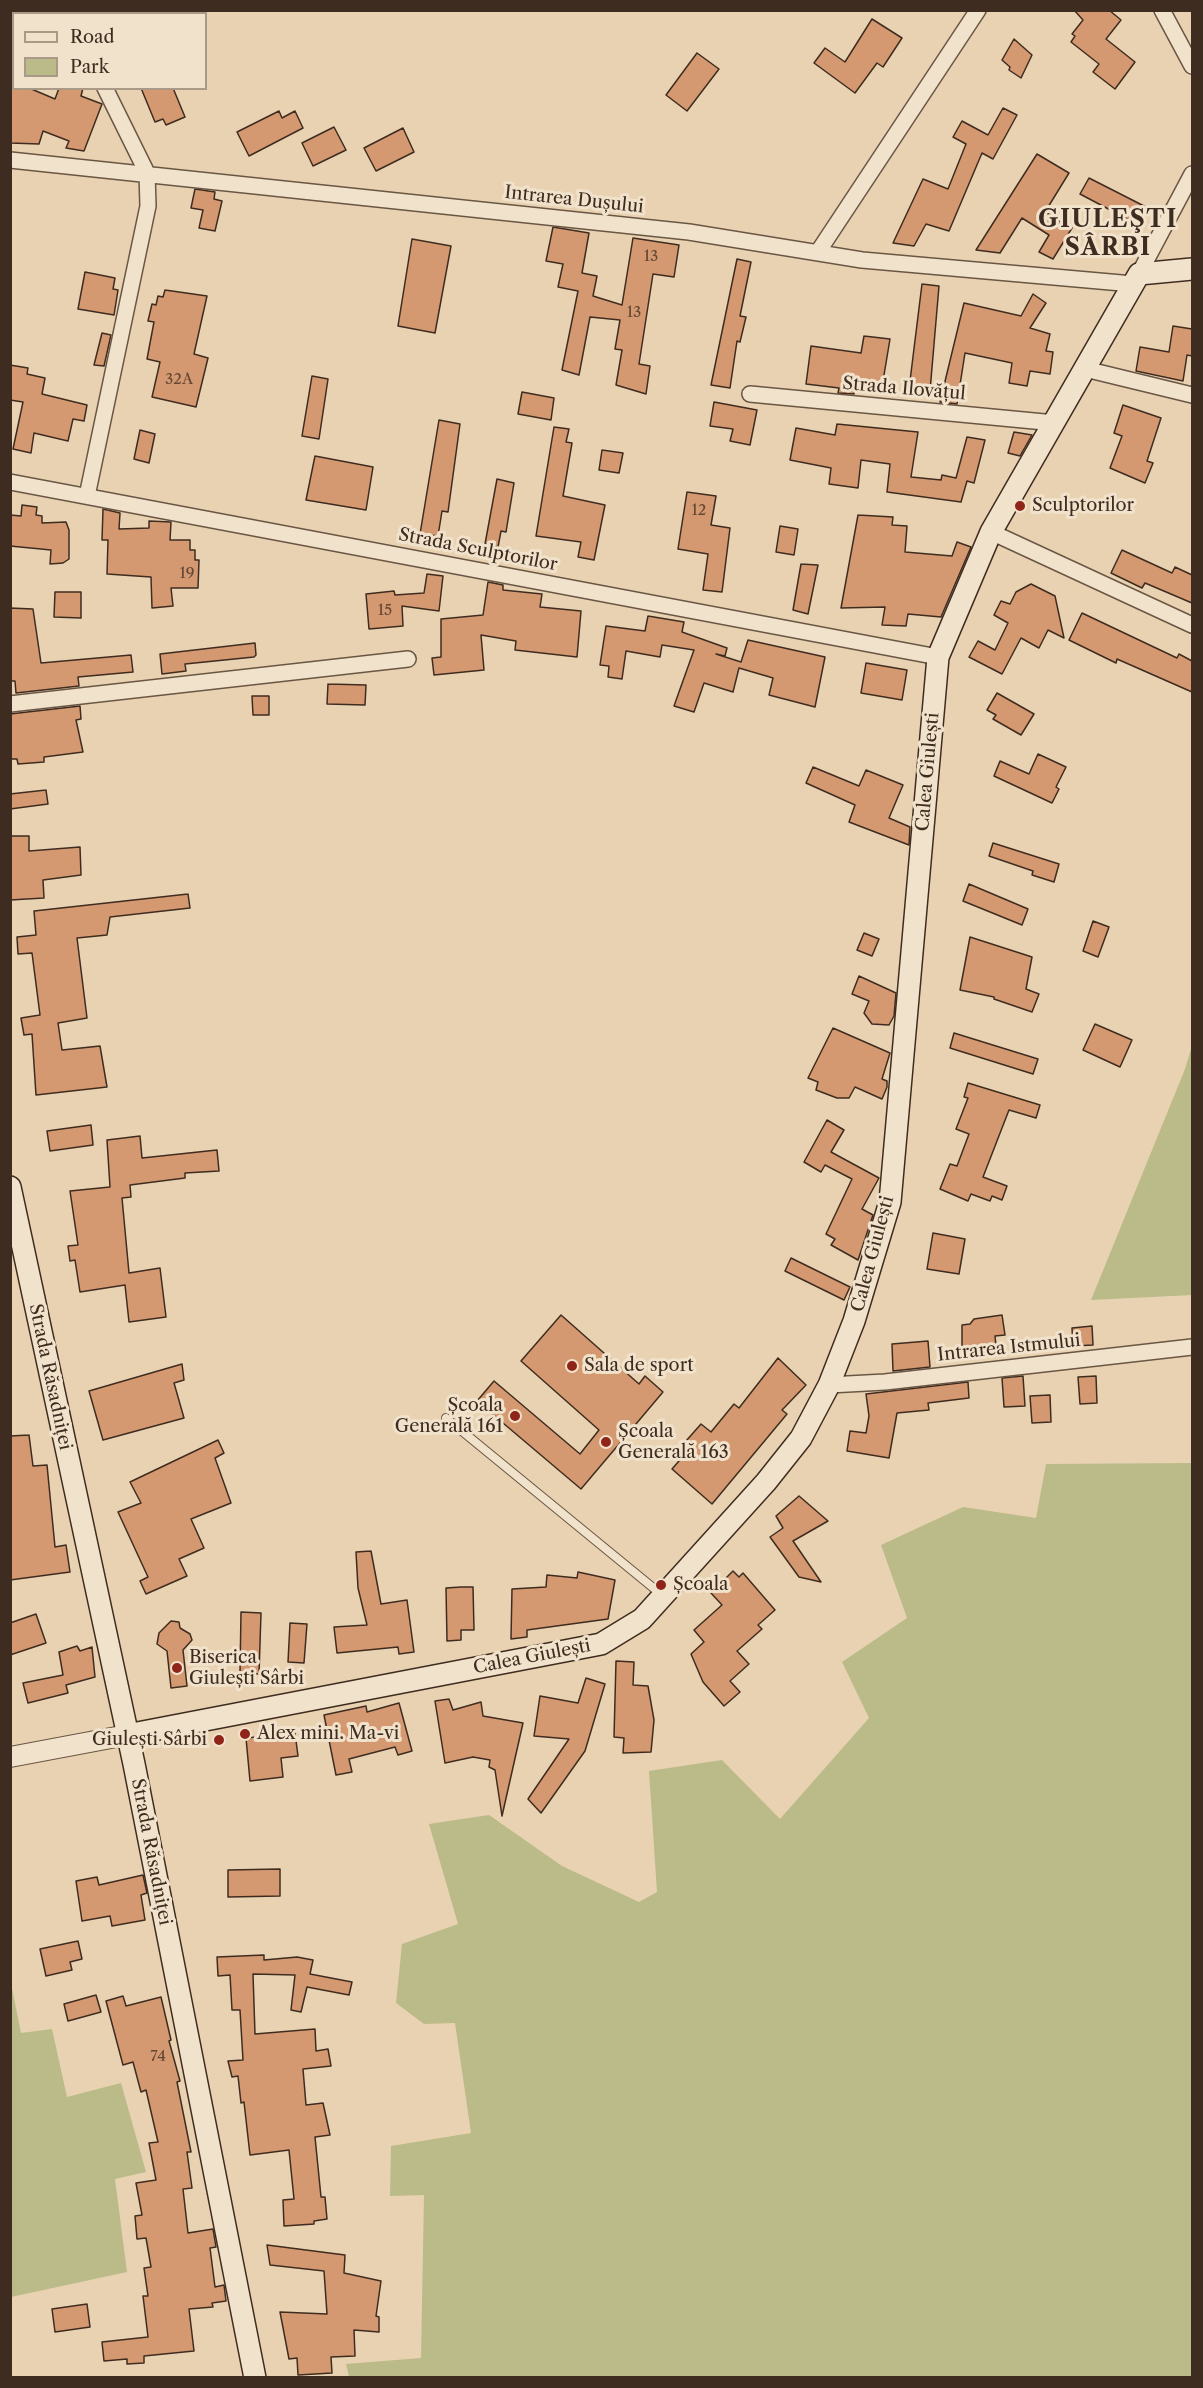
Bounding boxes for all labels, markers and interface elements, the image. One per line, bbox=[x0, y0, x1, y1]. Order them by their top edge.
legend bbox=[12, 12, 207, 90]
text: Road bbox=[70, 26, 115, 48]
text: Park bbox=[70, 56, 109, 78]
street label: Intrarea Dușului bbox=[503, 182, 645, 218]
district label: GIULEŞTI SÂRBI bbox=[1038, 206, 1178, 262]
house number: 13 bbox=[644, 248, 658, 266]
house number: 13 bbox=[627, 304, 641, 322]
house number: 32A bbox=[165, 371, 193, 389]
street label: Strada Ilovățul bbox=[842, 373, 966, 405]
place label: Sculptorilor bbox=[1032, 495, 1134, 517]
marker: Sculptorilor bbox=[1013, 499, 1027, 513]
house number: 12 bbox=[692, 502, 706, 520]
street label: Strada Sculptorilor bbox=[397, 524, 559, 576]
house number: 19 bbox=[179, 565, 195, 583]
house number: 15 bbox=[378, 602, 392, 620]
street label: Calea Giulești bbox=[912, 712, 944, 832]
street label: Calea Giulești bbox=[847, 1194, 899, 1314]
street label: Strada Răsadniței bbox=[24, 1302, 76, 1452]
street label: Intrarea Istmului bbox=[936, 1330, 1082, 1366]
place label: Sala de sport bbox=[584, 1355, 694, 1377]
marker: Sala de sport bbox=[565, 1359, 579, 1373]
place label: Școala Generală 161 bbox=[395, 1395, 503, 1438]
marker: Școala Generală 161 bbox=[508, 1409, 522, 1423]
place label: Școala Generală 163 bbox=[618, 1421, 729, 1464]
marker: Școala Generală 163 bbox=[599, 1435, 613, 1449]
place label: Școala bbox=[673, 1574, 729, 1596]
marker: Școala bbox=[654, 1578, 668, 1592]
street label: Calea Giulești bbox=[471, 1635, 593, 1679]
place label: Biserica Giulești Sârbi bbox=[189, 1647, 304, 1690]
marker: Biserica Giulești Sârbi bbox=[170, 1661, 184, 1675]
place label: Alex mini. Ma-vi bbox=[257, 1723, 399, 1745]
marker: Alex mini. Ma-vi bbox=[238, 1727, 252, 1741]
place label: Giulești Sârbi bbox=[92, 1729, 207, 1751]
marker: Giulești Sârbi bbox=[212, 1733, 226, 1747]
street label: Strada Răsadniței bbox=[126, 1777, 176, 1927]
house number: 74 bbox=[150, 2048, 166, 2066]

